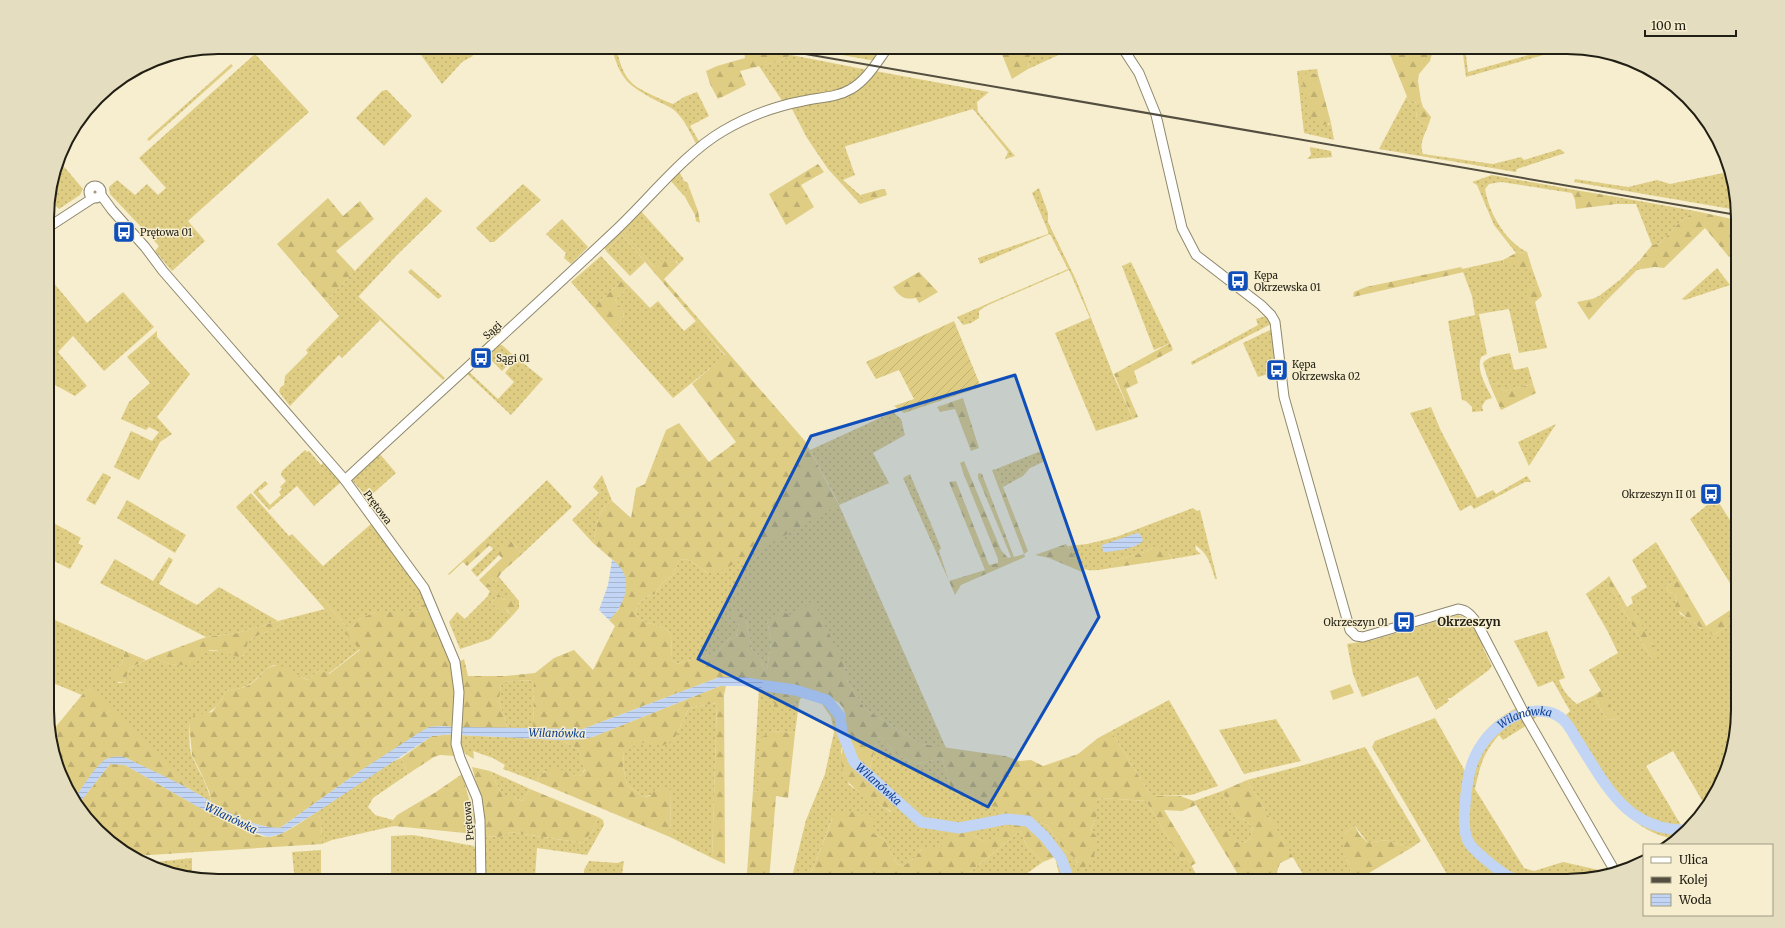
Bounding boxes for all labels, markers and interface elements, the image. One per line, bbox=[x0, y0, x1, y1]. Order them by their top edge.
scale bar bbox=[1645, 12, 1736, 38]
text: 100 m bbox=[1651, 18, 1686, 33]
bus stop icon: Prętowa 01 bbox=[111, 219, 137, 245]
place label: Prętowa 01 bbox=[140, 226, 193, 239]
bus stop icon: Kępa Okrzewska 01 bbox=[1225, 268, 1251, 294]
place label: Kępa Okrzewska 01 bbox=[1254, 269, 1321, 294]
street label: Sągi bbox=[480, 319, 504, 342]
bus stop icon: Sągi 01 bbox=[468, 345, 494, 371]
place label: Sągi 01 bbox=[496, 352, 530, 365]
bus stop icon: Kępa Okrzewska 02 bbox=[1264, 357, 1290, 383]
place label: Kępa Okrzewska 02 bbox=[1292, 358, 1360, 383]
bus stop icon: Okrzeszyn II 01 bbox=[1698, 481, 1724, 507]
street label: Prętowa bbox=[361, 488, 395, 527]
place label: Okrzeszyn II 01 bbox=[1622, 488, 1696, 501]
bus stop icon: Okrzeszyn 01 bbox=[1391, 609, 1417, 635]
district label: Okrzeszyn bbox=[1437, 614, 1501, 629]
place label: Okrzeszyn 01 bbox=[1324, 616, 1388, 629]
water label: Wilanówka bbox=[1495, 704, 1553, 732]
water label: Wilanówka bbox=[528, 726, 586, 740]
water label: Wilanówka bbox=[853, 760, 905, 808]
water label: Wilanówka bbox=[202, 799, 260, 837]
street label: Prętowa bbox=[460, 800, 477, 841]
legend bbox=[1643, 844, 1773, 916]
text: Ulica bbox=[1679, 852, 1708, 867]
text: Kolej bbox=[1679, 872, 1708, 887]
text: Woda bbox=[1678, 892, 1712, 907]

